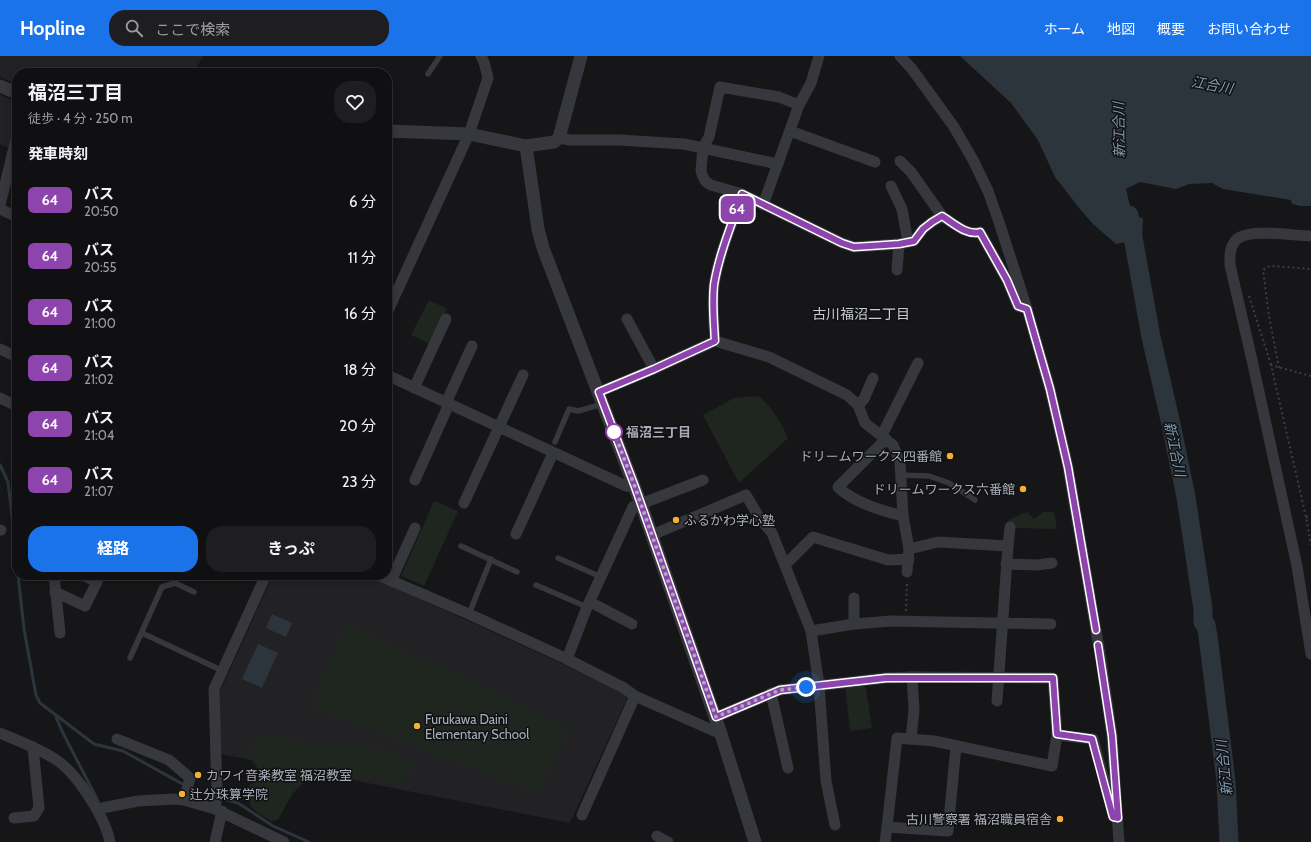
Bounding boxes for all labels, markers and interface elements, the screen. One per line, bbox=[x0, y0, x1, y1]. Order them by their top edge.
search box bbox=[109, 10, 389, 46]
text: Hopline bbox=[20, 17, 85, 40]
icon: search bbox=[123, 17, 145, 39]
text: ホーム bbox=[1043, 20, 1085, 38]
text: 地図 bbox=[1107, 20, 1135, 38]
text: 概要 bbox=[1157, 20, 1185, 38]
text: お問い合わせ bbox=[1207, 20, 1291, 38]
text: ここで検索 bbox=[155, 21, 230, 39]
water label: 江合川 bbox=[1190, 72, 1236, 98]
text: 福沼三丁目 bbox=[28, 81, 123, 104]
button: heart bbox=[334, 81, 376, 123]
water label: 新江合川 bbox=[1109, 100, 1128, 158]
text: 徒歩 · 4 分 · 250 m bbox=[28, 110, 133, 126]
text: 発車時刻 bbox=[28, 145, 88, 163]
text: バス bbox=[84, 185, 114, 203]
text: 64 bbox=[42, 191, 58, 209]
text: 6 分 bbox=[349, 193, 376, 211]
line badge: 64 bbox=[719, 196, 755, 222]
text: 64 bbox=[729, 200, 745, 218]
text: 20:50 bbox=[84, 203, 119, 219]
text: バス bbox=[84, 241, 114, 259]
text: 64 bbox=[42, 247, 58, 265]
text: 11 分 bbox=[348, 249, 376, 267]
text: 20:55 bbox=[84, 259, 117, 275]
text: バス bbox=[84, 297, 114, 315]
text: 64 bbox=[42, 303, 58, 321]
text: 16 分 bbox=[344, 305, 376, 323]
district label: 古川福沼二丁目 bbox=[812, 305, 910, 323]
text: 21:00 bbox=[84, 315, 116, 331]
text: バス bbox=[84, 353, 114, 371]
text: 64 bbox=[42, 359, 58, 377]
text: 18 分 bbox=[344, 361, 376, 379]
text: 21:02 bbox=[84, 371, 114, 387]
text: バス bbox=[84, 409, 114, 427]
text: 64 bbox=[42, 415, 58, 433]
text: 20 分 bbox=[339, 417, 376, 435]
water label: 新江合川 bbox=[1160, 420, 1190, 480]
marker: 福沼三丁目 bbox=[605, 423, 623, 441]
place label: 福沼三丁目 bbox=[626, 424, 691, 440]
text: 21:04 bbox=[84, 427, 114, 443]
place label: ドリームワークス四番館 bbox=[800, 448, 942, 464]
marker: ドリームワークス四番館 bbox=[945, 451, 955, 461]
text: バス bbox=[84, 465, 114, 483]
text: 64 bbox=[42, 471, 58, 489]
text: 23 分 bbox=[342, 473, 376, 491]
place label: ドリームワークス六番館 bbox=[873, 481, 1015, 497]
text: 21:07 bbox=[84, 483, 113, 499]
marker: ドリームワークス六番館 bbox=[1018, 484, 1028, 494]
place label: ふるかわ学心塾 bbox=[684, 512, 775, 528]
marker: ふるかわ学心塾 bbox=[671, 515, 681, 525]
button: 経路 bbox=[28, 526, 198, 572]
button: きっぷ bbox=[206, 526, 376, 572]
your location bbox=[796, 677, 816, 697]
place label: Furukawa Daini Elementary School bbox=[425, 711, 529, 742]
marker: Furukawa Daini Elementary School bbox=[412, 721, 422, 731]
water label: 新江合川 bbox=[1212, 737, 1236, 797]
place label: カワイ音楽教室 福沼教室 bbox=[206, 767, 352, 783]
marker: カワイ音楽教室 福沼教室 bbox=[193, 770, 203, 780]
place label: 辻分珠算学院 bbox=[190, 786, 268, 802]
marker: 辻分珠算学院 bbox=[177, 789, 187, 799]
place label: 古川警察署 福沼職員宿舎 bbox=[906, 811, 1052, 827]
marker: 古川警察署 福沼職員宿舎 bbox=[1055, 814, 1065, 824]

